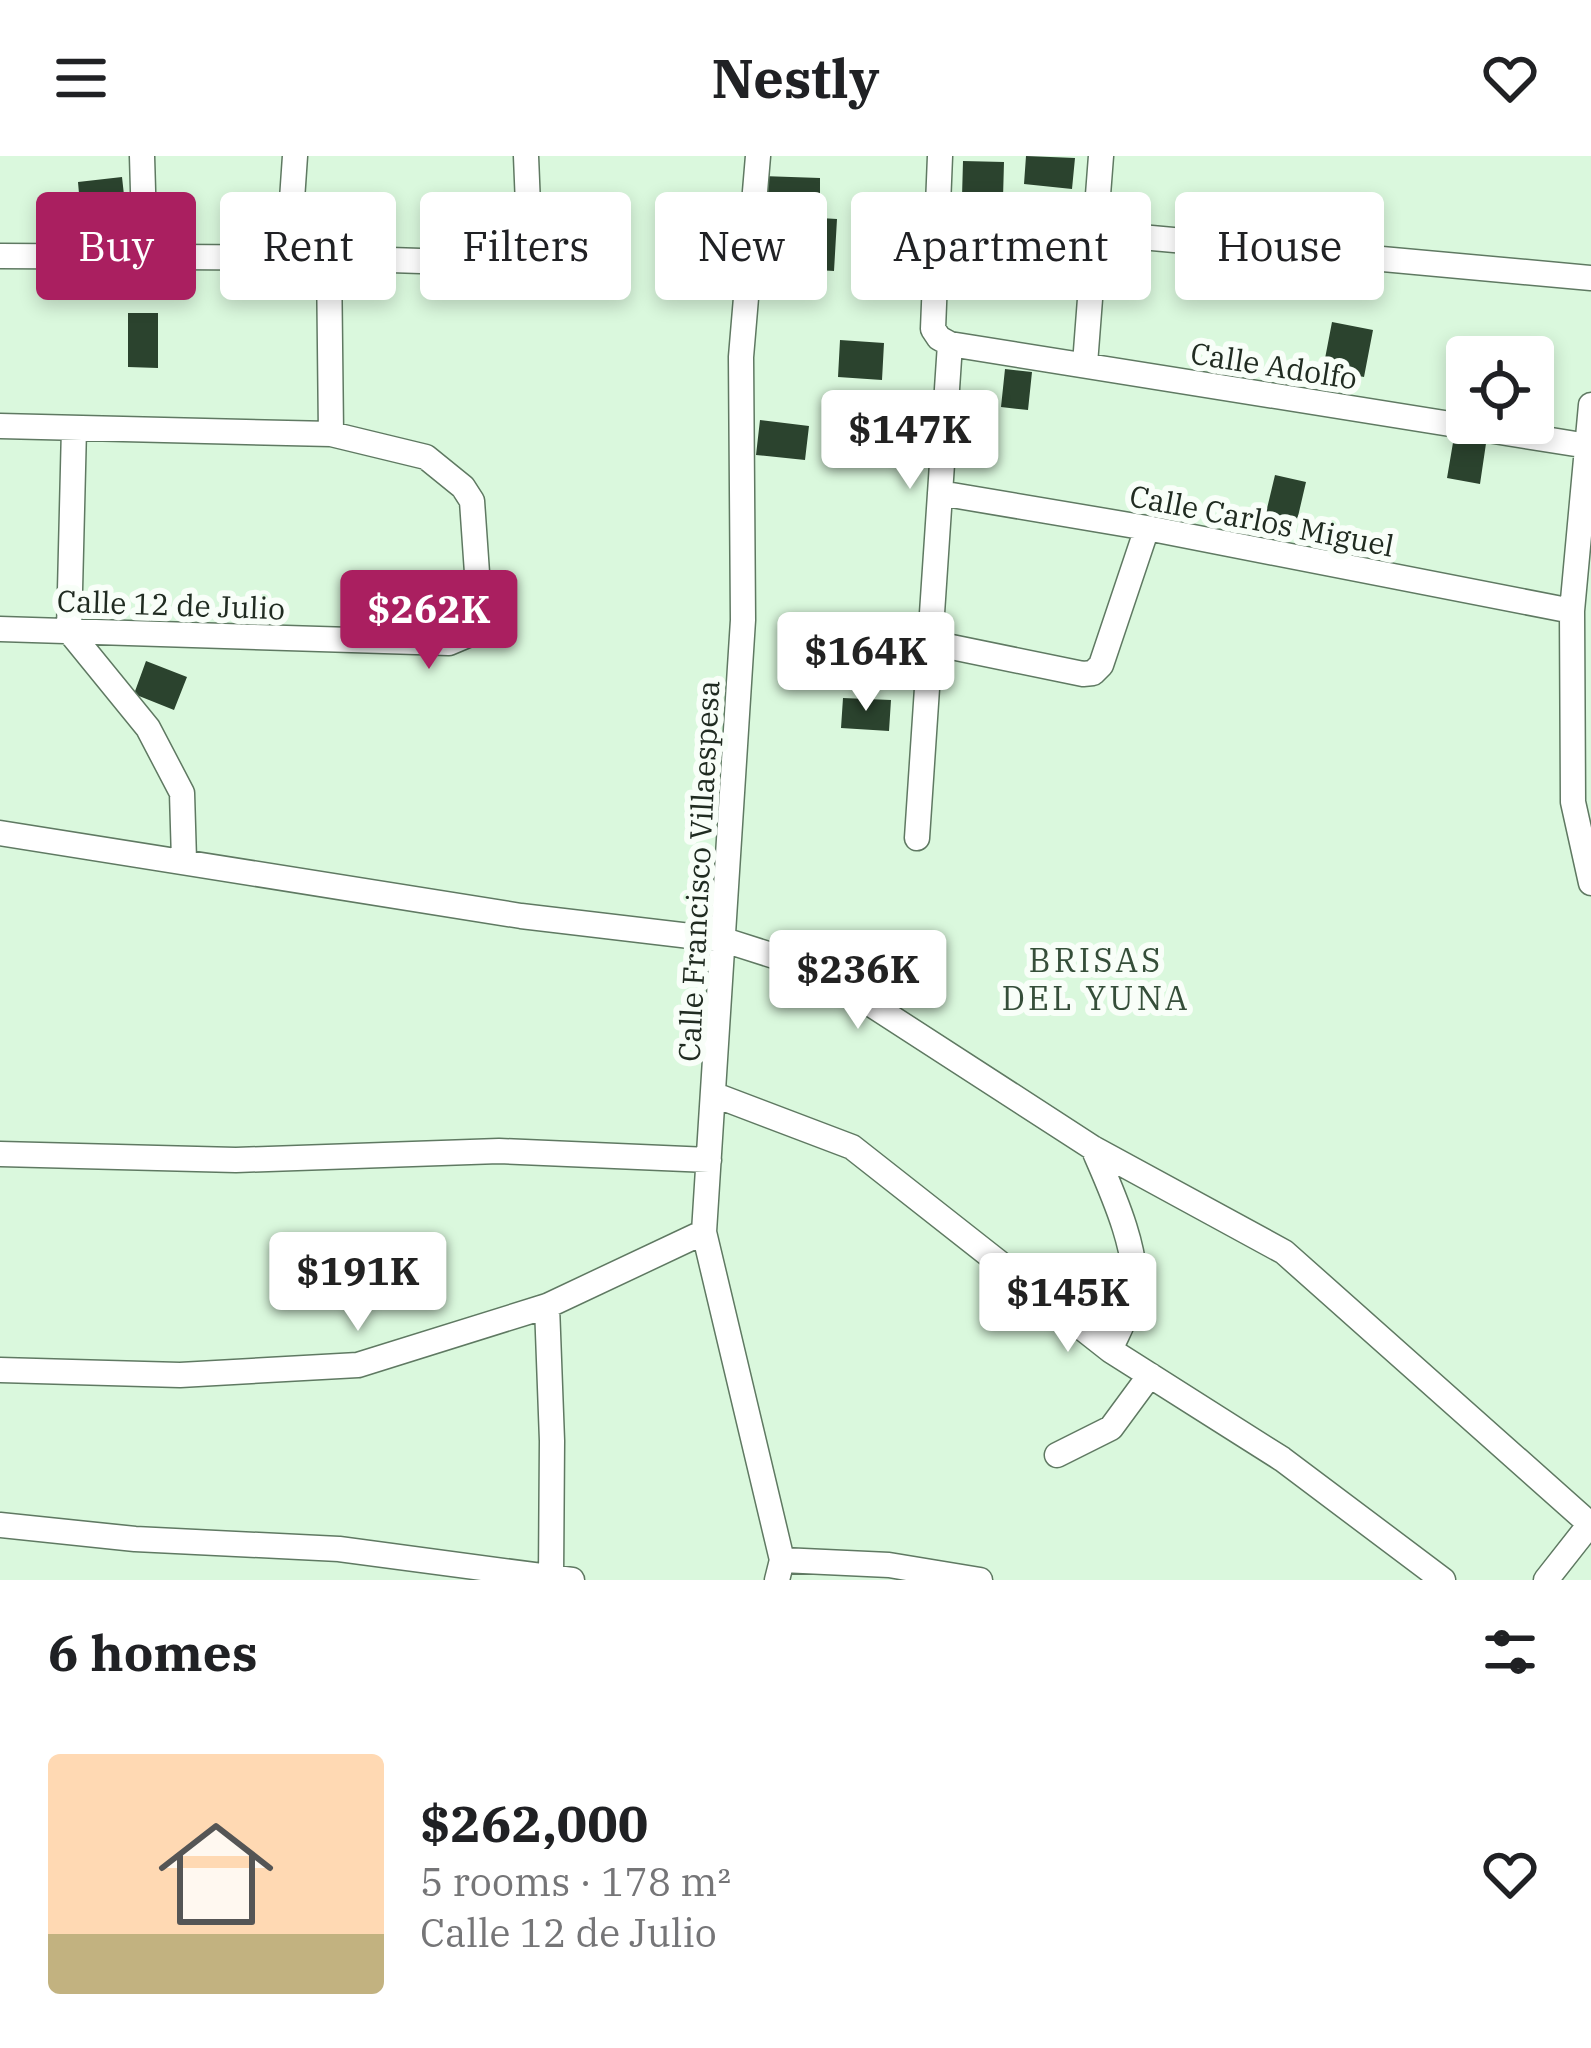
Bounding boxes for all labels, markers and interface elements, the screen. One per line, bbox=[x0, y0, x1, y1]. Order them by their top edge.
text: Nestly bbox=[711, 43, 880, 113]
icon: menu bbox=[48, 45, 114, 111]
icon: heart bbox=[1477, 45, 1543, 111]
chip: Buy bbox=[36, 192, 196, 300]
chip: Rent bbox=[220, 192, 396, 300]
chip: Filters bbox=[420, 192, 631, 300]
chip: New bbox=[655, 192, 827, 300]
chip: Apartment bbox=[851, 192, 1151, 300]
chip: House bbox=[1175, 192, 1384, 300]
street label: Calle Adolfo bbox=[1188, 333, 1360, 397]
map controls bbox=[1446, 336, 1554, 444]
button: locate bbox=[1446, 336, 1554, 444]
pin: $147K bbox=[826, 390, 994, 492]
text: $147K bbox=[848, 403, 972, 454]
street label: Calle Carlos Miguel bbox=[1126, 475, 1398, 565]
pin: $262K bbox=[345, 570, 513, 672]
street label: Calle 12 de Julio bbox=[56, 581, 286, 627]
text: $262K bbox=[367, 583, 491, 634]
pin: $164K bbox=[782, 612, 950, 714]
text: $164K bbox=[804, 625, 928, 676]
street label: Calle Francisco Villaespesa bbox=[669, 679, 727, 1063]
pin: $236K bbox=[774, 930, 942, 1032]
district label: BRISAS DEL YUNA bbox=[1002, 938, 1190, 1019]
text: $236K bbox=[796, 943, 920, 994]
pin: $191K bbox=[274, 1232, 442, 1334]
text: $191K bbox=[296, 1245, 420, 1296]
pin: $145K bbox=[984, 1253, 1152, 1355]
text: $145K bbox=[1006, 1266, 1130, 1317]
text: 6 homes bbox=[48, 1619, 258, 1685]
icon: filters bbox=[1477, 1619, 1543, 1685]
text: $262,000 bbox=[420, 1790, 648, 1856]
icon: home bbox=[144, 1802, 288, 1946]
icon: heart bbox=[1477, 1841, 1543, 1907]
text: 5 rooms · 178 m² bbox=[420, 1856, 731, 1907]
text: Calle 12 de Julio bbox=[420, 1907, 717, 1958]

